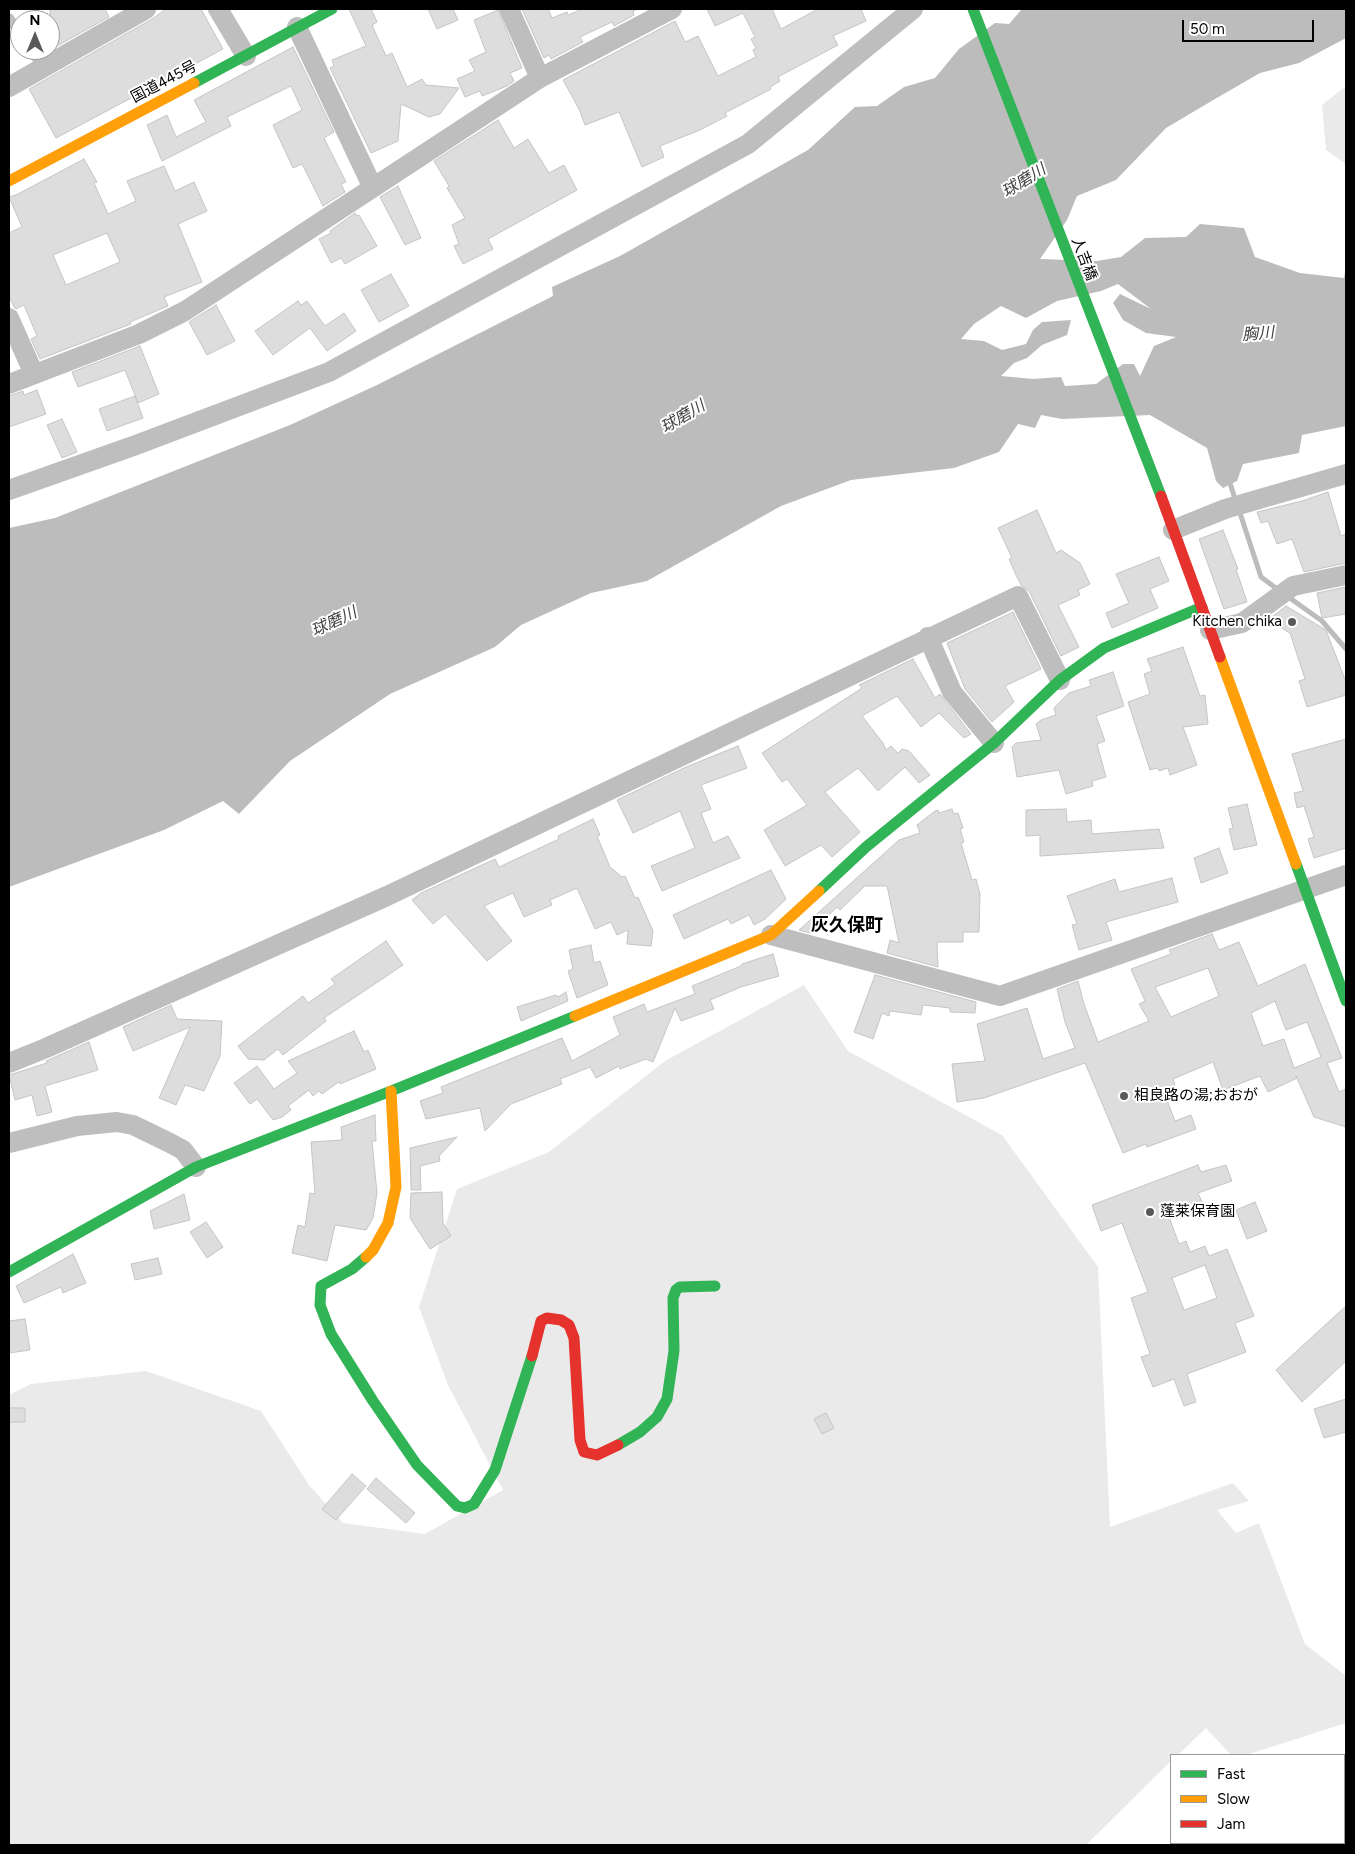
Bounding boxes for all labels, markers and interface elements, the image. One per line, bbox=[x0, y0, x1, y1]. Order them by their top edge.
north arrow bbox=[10, 10, 60, 60]
scale bar bbox=[1185, 10, 1318, 42]
text: N bbox=[30, 12, 40, 29]
text: 50 m bbox=[1190, 20, 1225, 38]
street label: 国道445号 bbox=[128, 57, 200, 107]
water label: 球磨川 bbox=[999, 160, 1049, 202]
street label: 人吉橋 bbox=[1068, 235, 1100, 283]
water label: 胸川 bbox=[1241, 323, 1275, 345]
water label: 球磨川 bbox=[657, 396, 709, 438]
water label: 球磨川 bbox=[308, 603, 360, 641]
place label: Kitchen chika bbox=[1192, 613, 1282, 631]
marker: Kitchen chika bbox=[1286, 616, 1298, 628]
district label: 灰久保町 bbox=[811, 915, 883, 937]
place label: 相良路の湯;おおが bbox=[1134, 1087, 1258, 1105]
marker: 相良路の湯;おおが bbox=[1118, 1090, 1130, 1102]
place label: 蓬莱保育園 bbox=[1160, 1203, 1235, 1221]
marker: 蓬莱保育園 bbox=[1144, 1206, 1156, 1218]
legend bbox=[1170, 1754, 1345, 1844]
text: Fast bbox=[1217, 1765, 1245, 1783]
text: Slow bbox=[1217, 1790, 1250, 1808]
text: Jam bbox=[1217, 1815, 1245, 1833]

